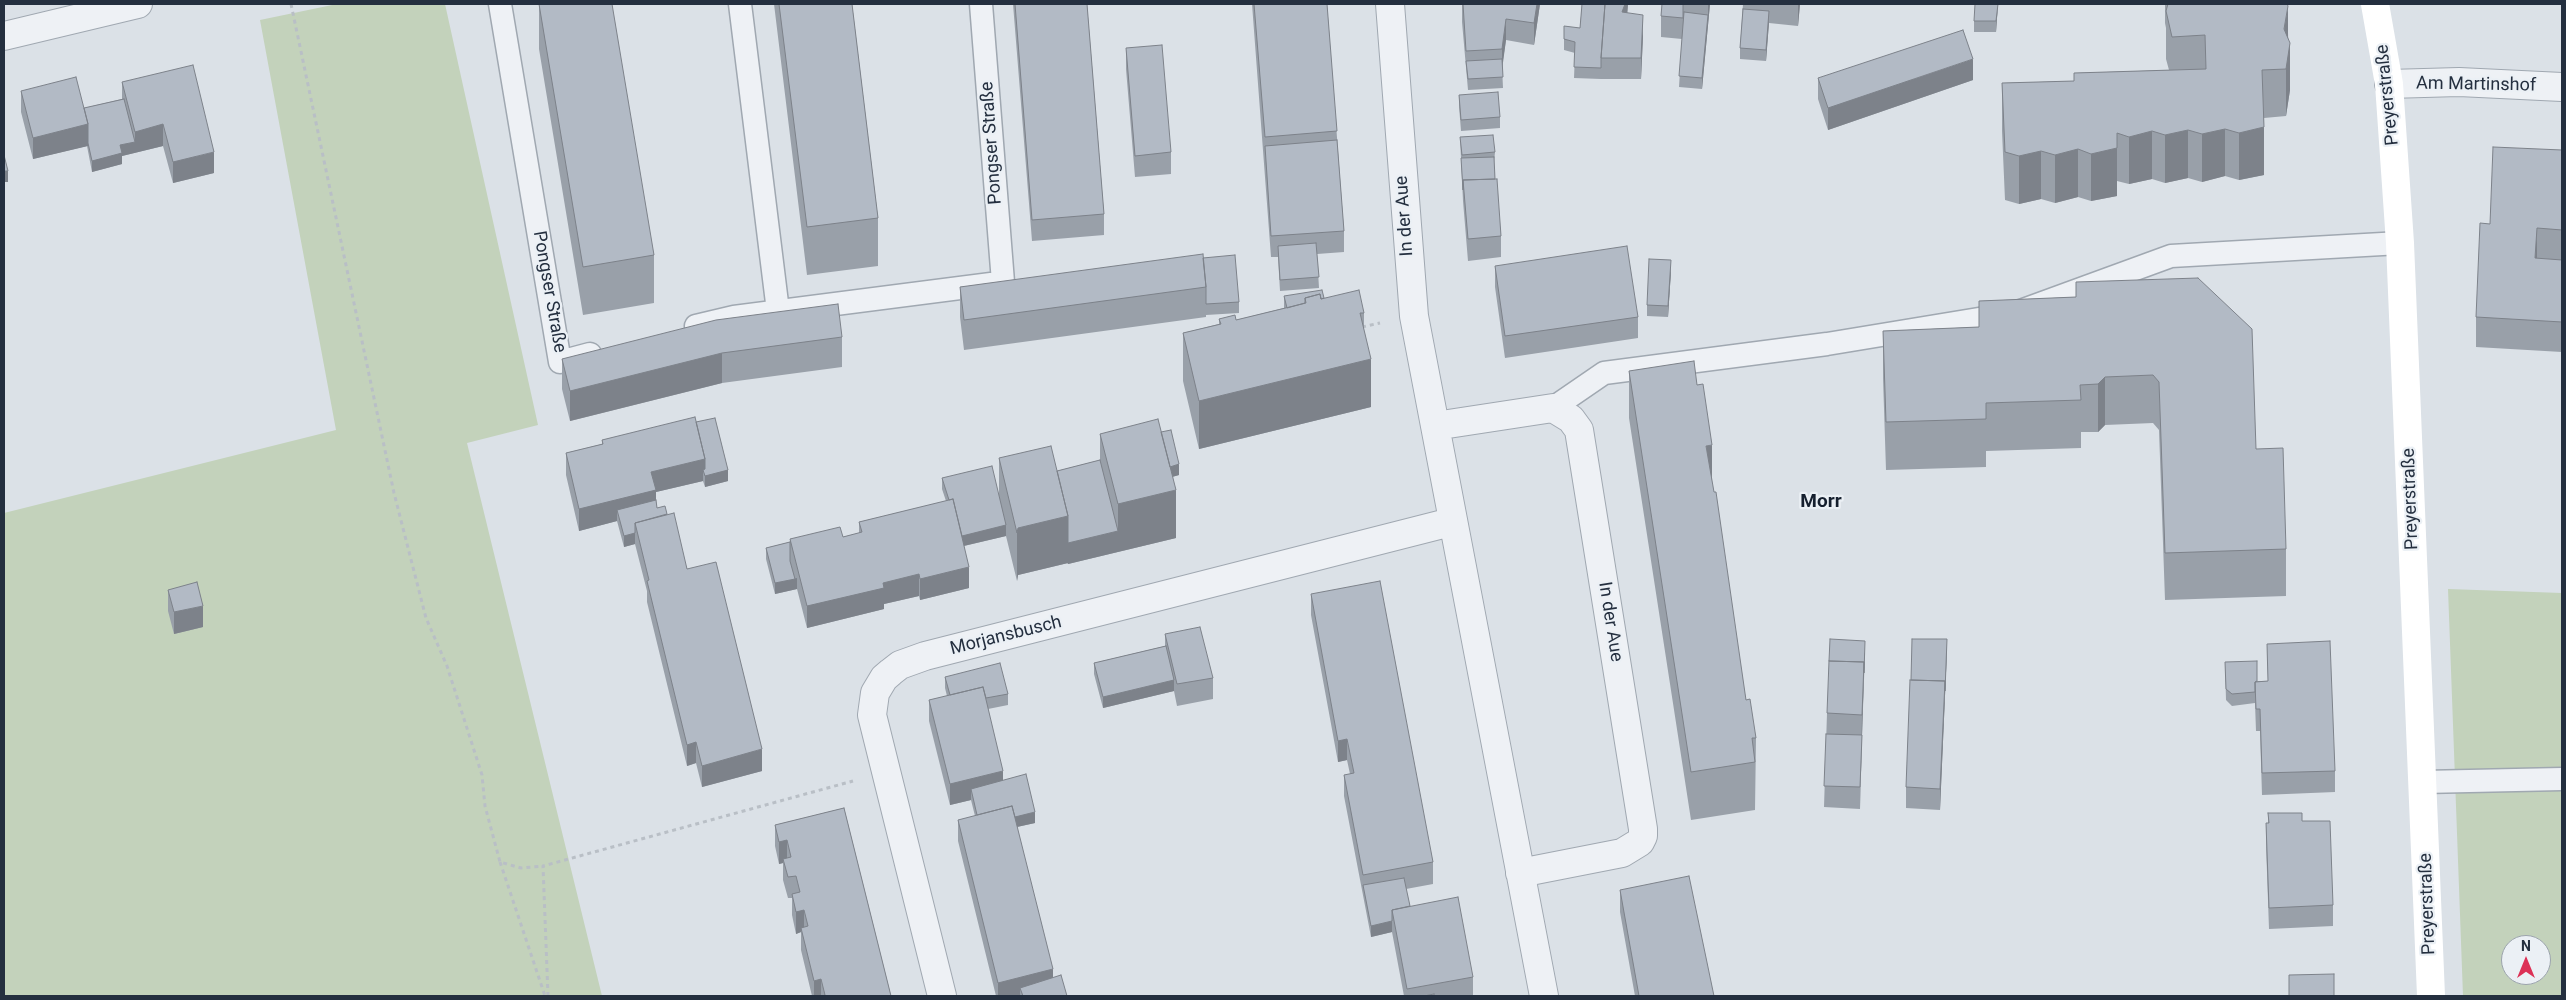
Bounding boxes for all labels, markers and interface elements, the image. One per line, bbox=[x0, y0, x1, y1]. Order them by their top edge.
street label: Preyerstraße bbox=[2372, 43, 2404, 147]
street label: Am Martinshof bbox=[2416, 73, 2536, 97]
street label: Pongser Straße bbox=[977, 81, 1007, 205]
street label: In der Aue bbox=[1391, 175, 1419, 257]
street label: Pongser Straße bbox=[528, 229, 570, 355]
street label: Preyerstraße bbox=[2398, 448, 2424, 550]
district label: Morr bbox=[1800, 491, 1842, 513]
street label: In der Aue bbox=[1593, 580, 1627, 664]
street label: Morjansbusch bbox=[948, 612, 1064, 660]
street label: Preyerstraße bbox=[2415, 853, 2441, 955]
north arrow bbox=[2501, 935, 2551, 985]
text: N bbox=[2521, 938, 2531, 954]

